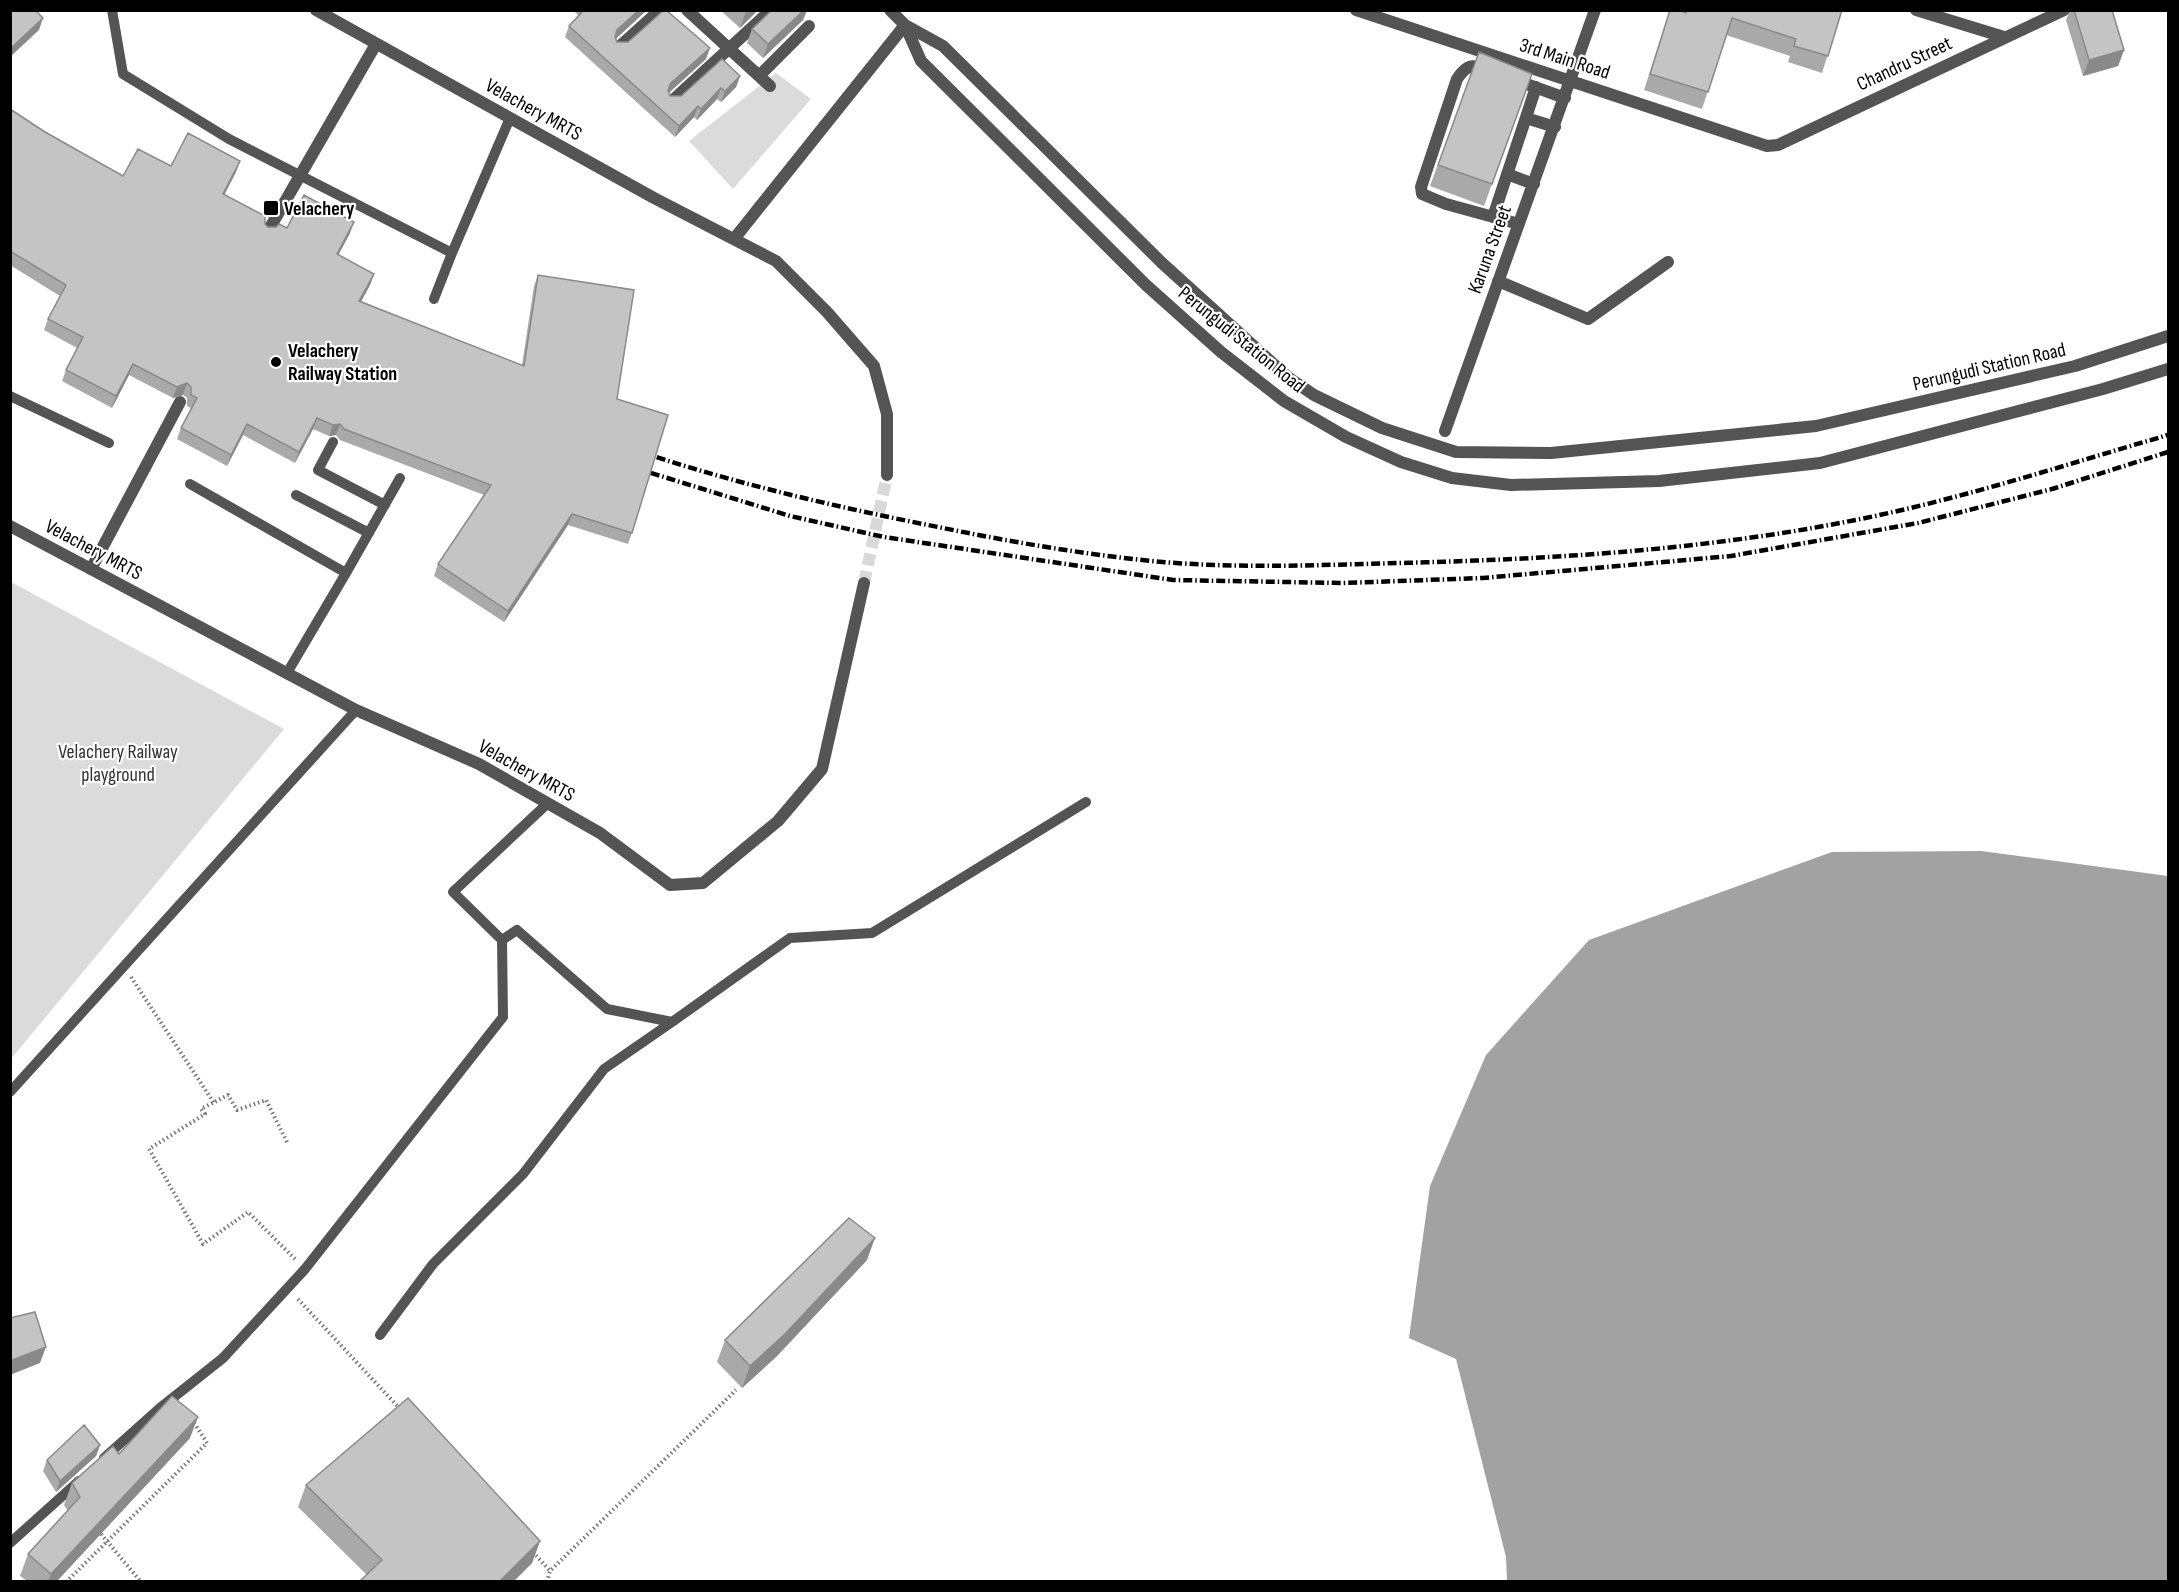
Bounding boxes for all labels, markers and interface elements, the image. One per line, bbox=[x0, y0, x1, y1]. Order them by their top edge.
street label: Chandru Street bbox=[1853, 31, 1956, 96]
street label: 3rd Main Road bbox=[1516, 33, 1613, 85]
street label: Velachery MRTS bbox=[481, 74, 586, 146]
place label: Velachery bbox=[284, 197, 355, 221]
marker: Velachery bbox=[262, 199, 280, 217]
street label: Karuna Street bbox=[1463, 202, 1517, 297]
street label: Perungudi Station Road bbox=[1173, 281, 1310, 398]
street label: Perungudi Station Road bbox=[1910, 338, 2068, 396]
place label: Velachery Railway Station bbox=[288, 339, 397, 386]
marker: Velachery Railway Station bbox=[269, 355, 283, 369]
street label: Velachery MRTS bbox=[41, 514, 146, 586]
street label: Velachery MRTS bbox=[474, 735, 579, 807]
park label: Velachery Railway playground bbox=[58, 740, 178, 787]

